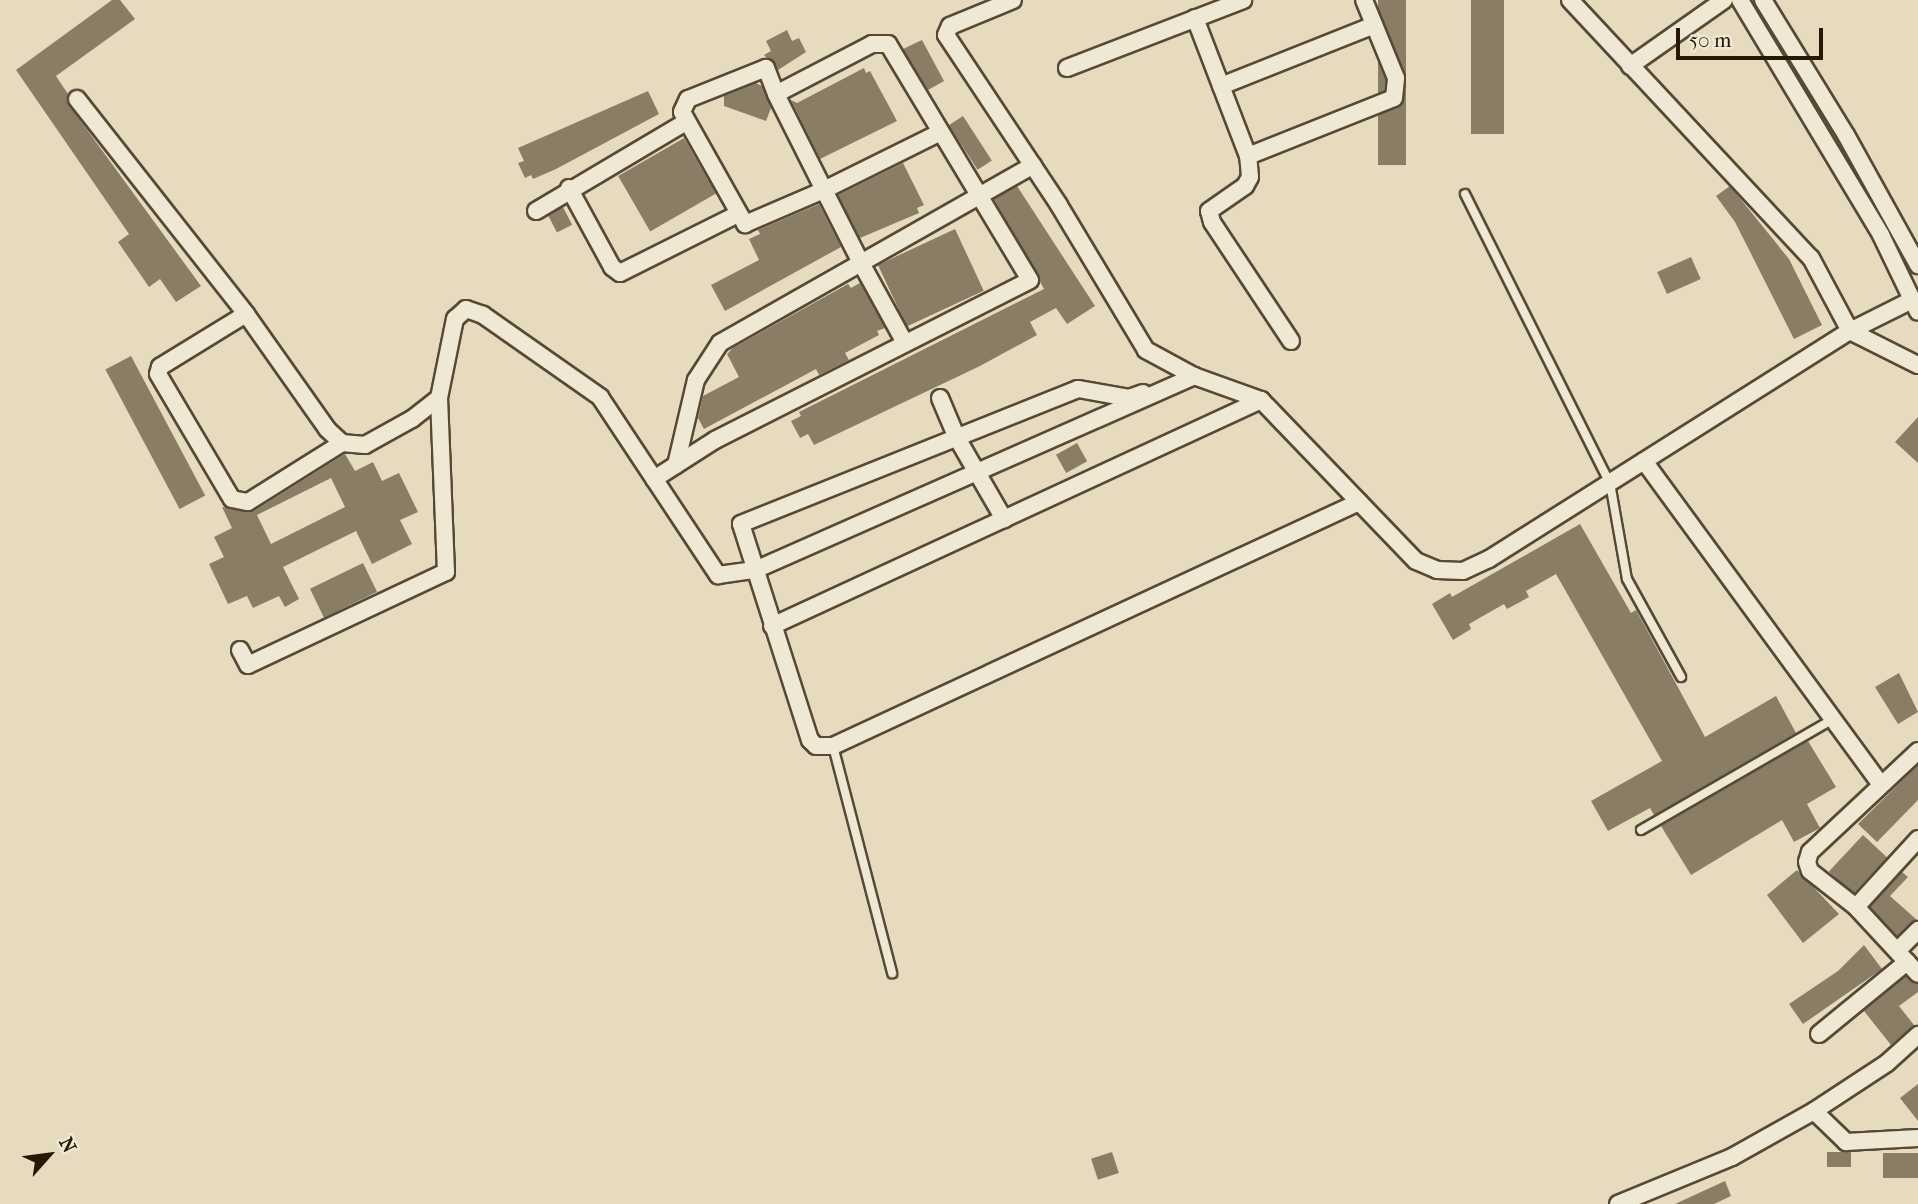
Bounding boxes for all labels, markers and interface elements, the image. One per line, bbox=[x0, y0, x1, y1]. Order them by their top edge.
scale bar bbox=[1680, 14, 1827, 58]
text: 50 m bbox=[1689, 28, 1732, 52]
north arrow bbox=[14, 1120, 84, 1190]
text: N bbox=[54, 1134, 81, 1157]

